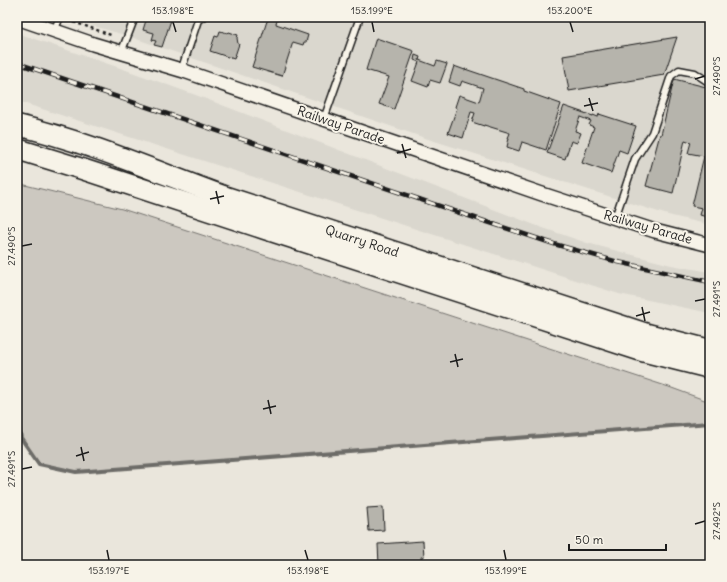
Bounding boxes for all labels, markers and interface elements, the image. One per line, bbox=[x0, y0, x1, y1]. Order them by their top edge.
text: 153.198°E bbox=[152, 4, 194, 17]
text: 153.199°E bbox=[351, 4, 393, 17]
text: 153.200°E bbox=[547, 4, 593, 17]
text: 27.490°S bbox=[710, 56, 723, 96]
street label: Railway Parade bbox=[295, 102, 387, 148]
street label: Railway Parade bbox=[602, 206, 694, 248]
street label: Quarry Road bbox=[323, 221, 401, 261]
text: 27.490°S bbox=[5, 226, 18, 266]
text: 27.491°S bbox=[710, 280, 723, 317]
text: 27.491°S bbox=[5, 450, 18, 487]
text: 27.492°S bbox=[710, 501, 723, 540]
scale bar bbox=[569, 526, 666, 552]
text: 50 m bbox=[575, 532, 604, 547]
text: 153.197°E bbox=[89, 564, 130, 577]
text: 153.198°E bbox=[287, 564, 329, 577]
text: 153.199°E bbox=[485, 564, 527, 577]

